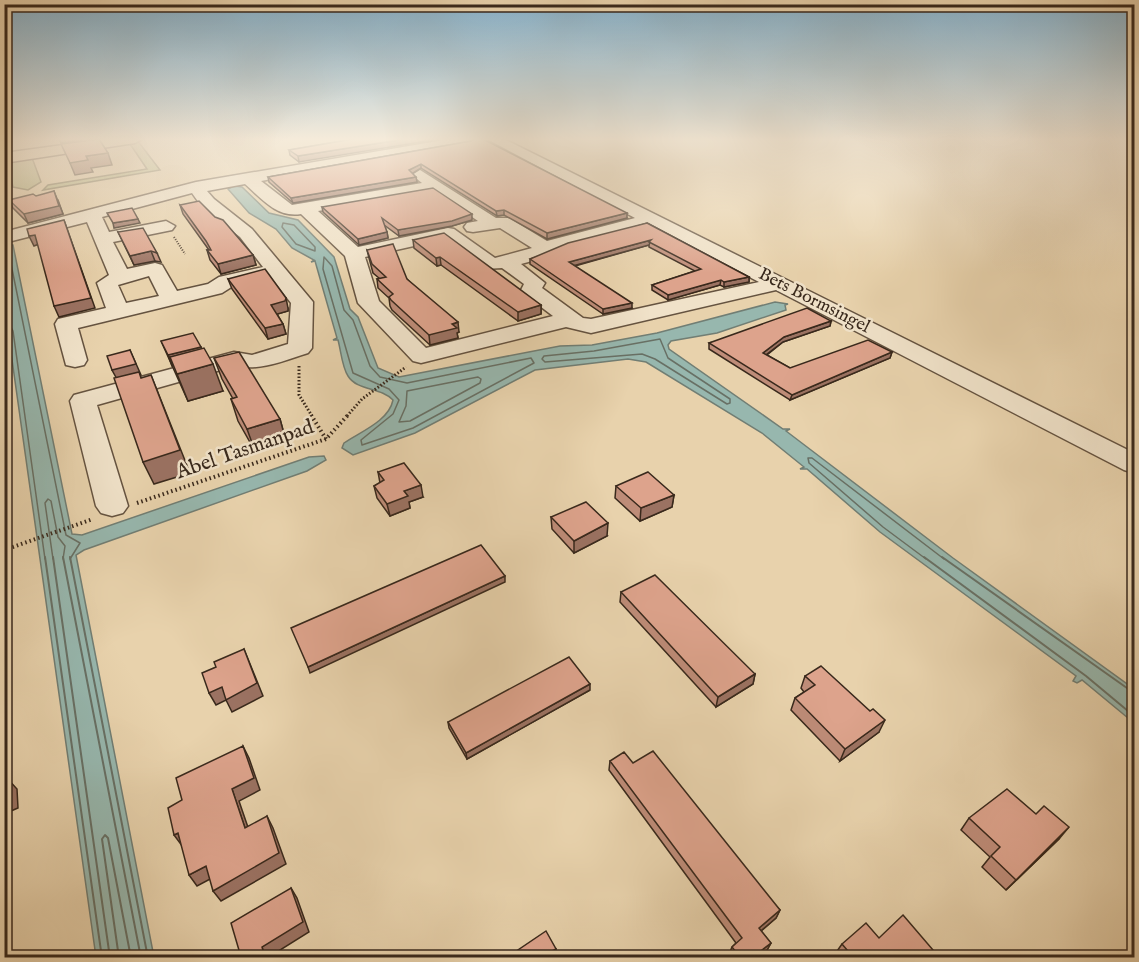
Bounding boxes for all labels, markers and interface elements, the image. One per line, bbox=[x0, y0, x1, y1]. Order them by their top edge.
street label: Bets Bormsingel bbox=[754, 263, 874, 339]
street label: Abel Tasmanpad bbox=[172, 414, 318, 486]

